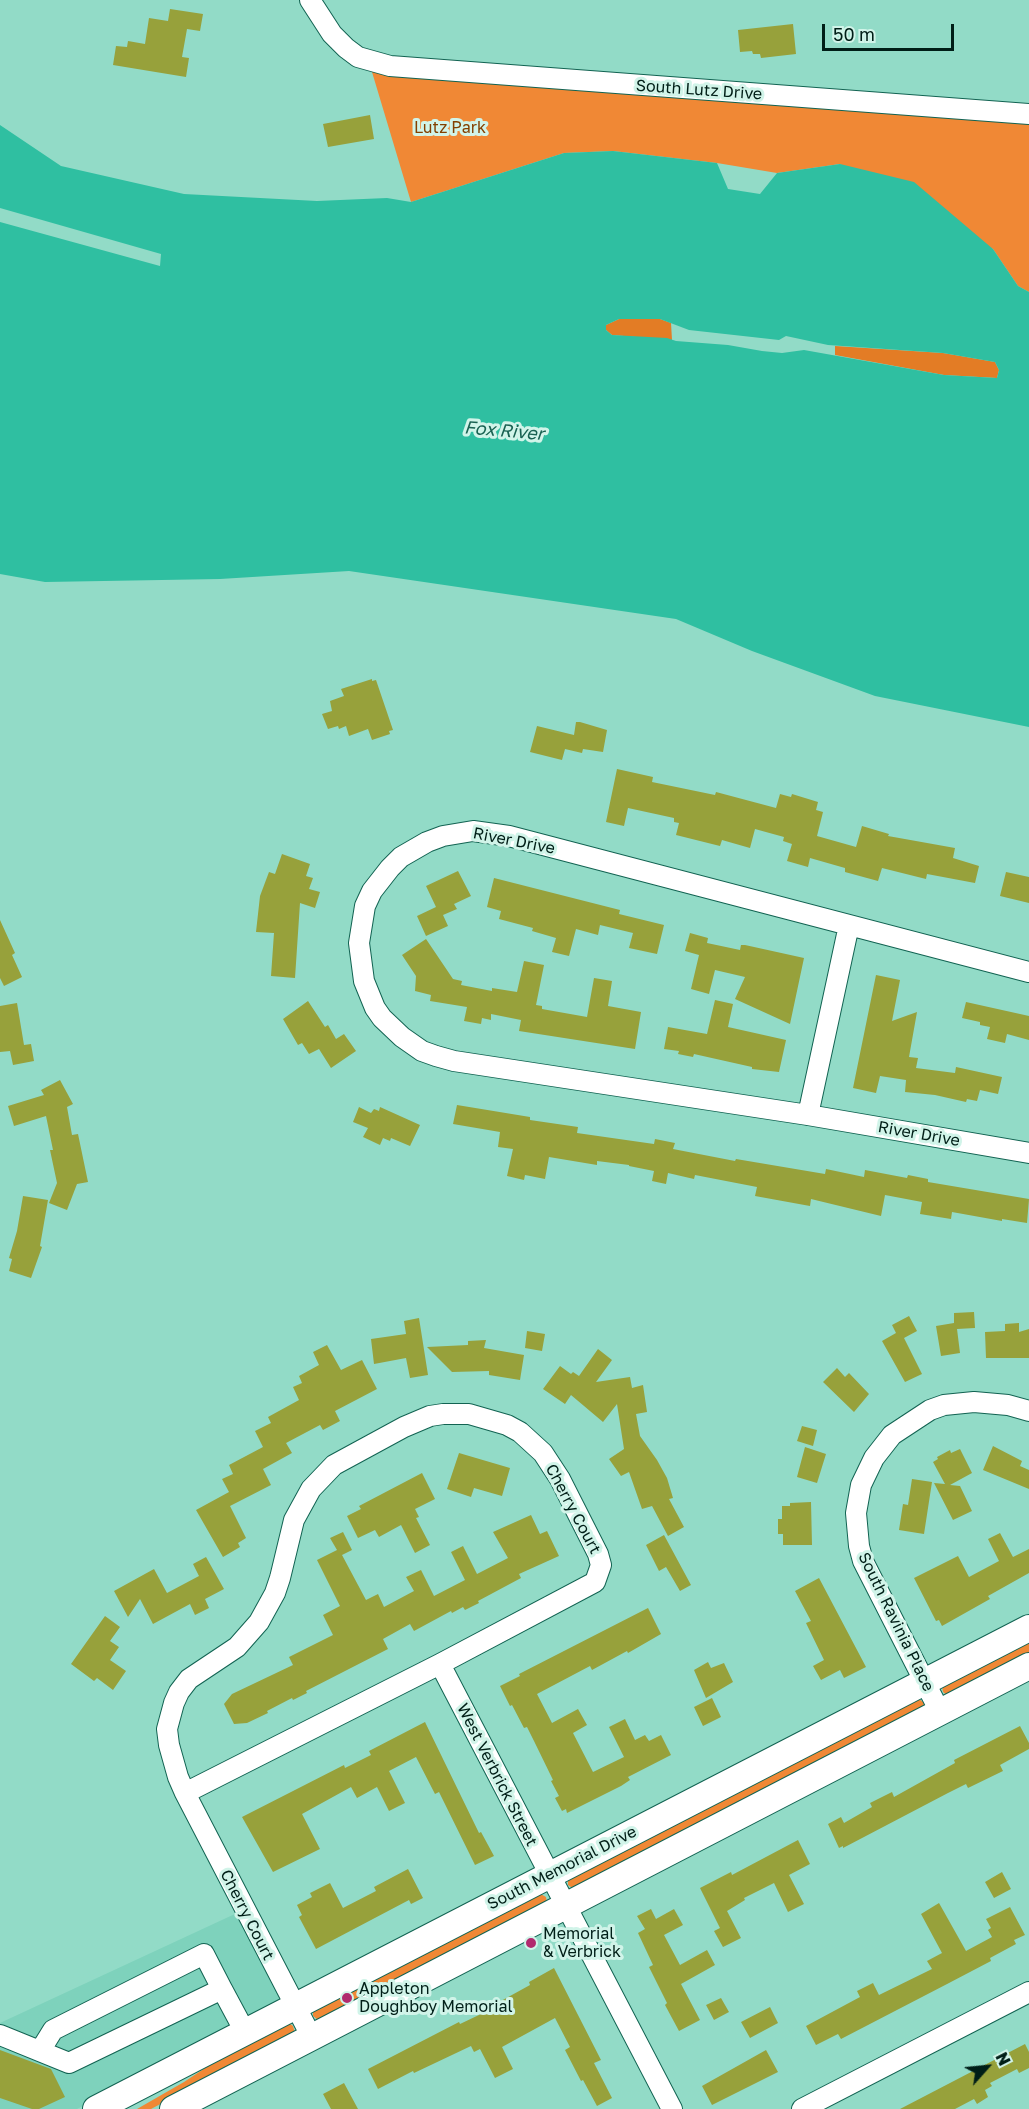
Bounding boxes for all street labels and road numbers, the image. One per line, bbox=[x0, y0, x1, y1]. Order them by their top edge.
street label: South Lutz Drive bbox=[635, 76, 763, 104]
street label: River Drive bbox=[471, 824, 557, 858]
street label: River Drive bbox=[876, 1117, 962, 1151]
street label: Cherry Court bbox=[541, 1461, 605, 1557]
street label: South Ravinia Place bbox=[854, 1549, 938, 1695]
street label: West Verbrick Street bbox=[453, 1700, 541, 1850]
street label: South Memorial Drive bbox=[484, 1822, 640, 1914]
street label: Cherry Court bbox=[216, 1867, 278, 1963]

